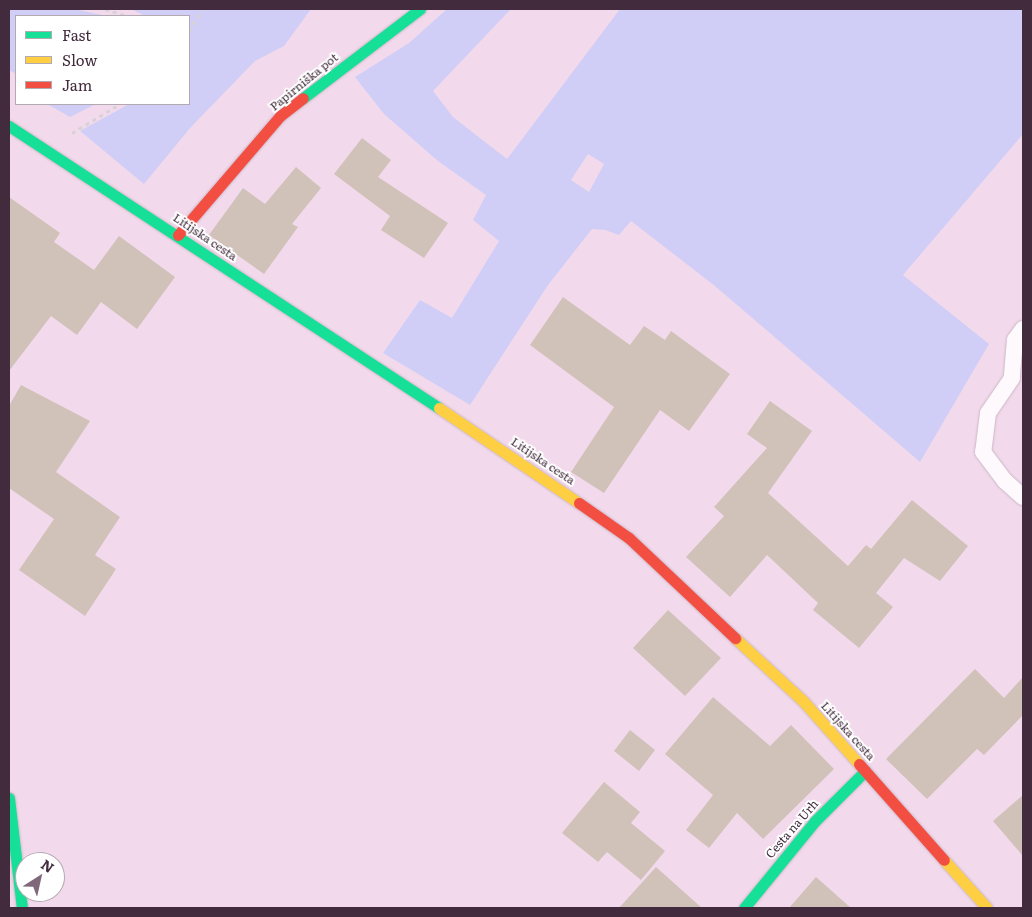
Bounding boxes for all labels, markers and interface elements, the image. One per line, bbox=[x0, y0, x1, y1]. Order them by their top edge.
legend bbox=[15, 15, 190, 105]
text: Fast bbox=[62, 23, 91, 46]
text: Slow bbox=[62, 48, 97, 71]
street label: Papirniška pot bbox=[267, 50, 341, 114]
text: Jam bbox=[62, 73, 92, 96]
street label: Litijska cesta bbox=[170, 210, 240, 264]
street label: Litijska cesta bbox=[508, 434, 578, 488]
street label: Litijska cesta bbox=[818, 699, 878, 763]
street label: Cesta na Urh bbox=[763, 797, 821, 861]
north arrow bbox=[15, 852, 65, 902]
text: N bbox=[37, 854, 59, 877]

